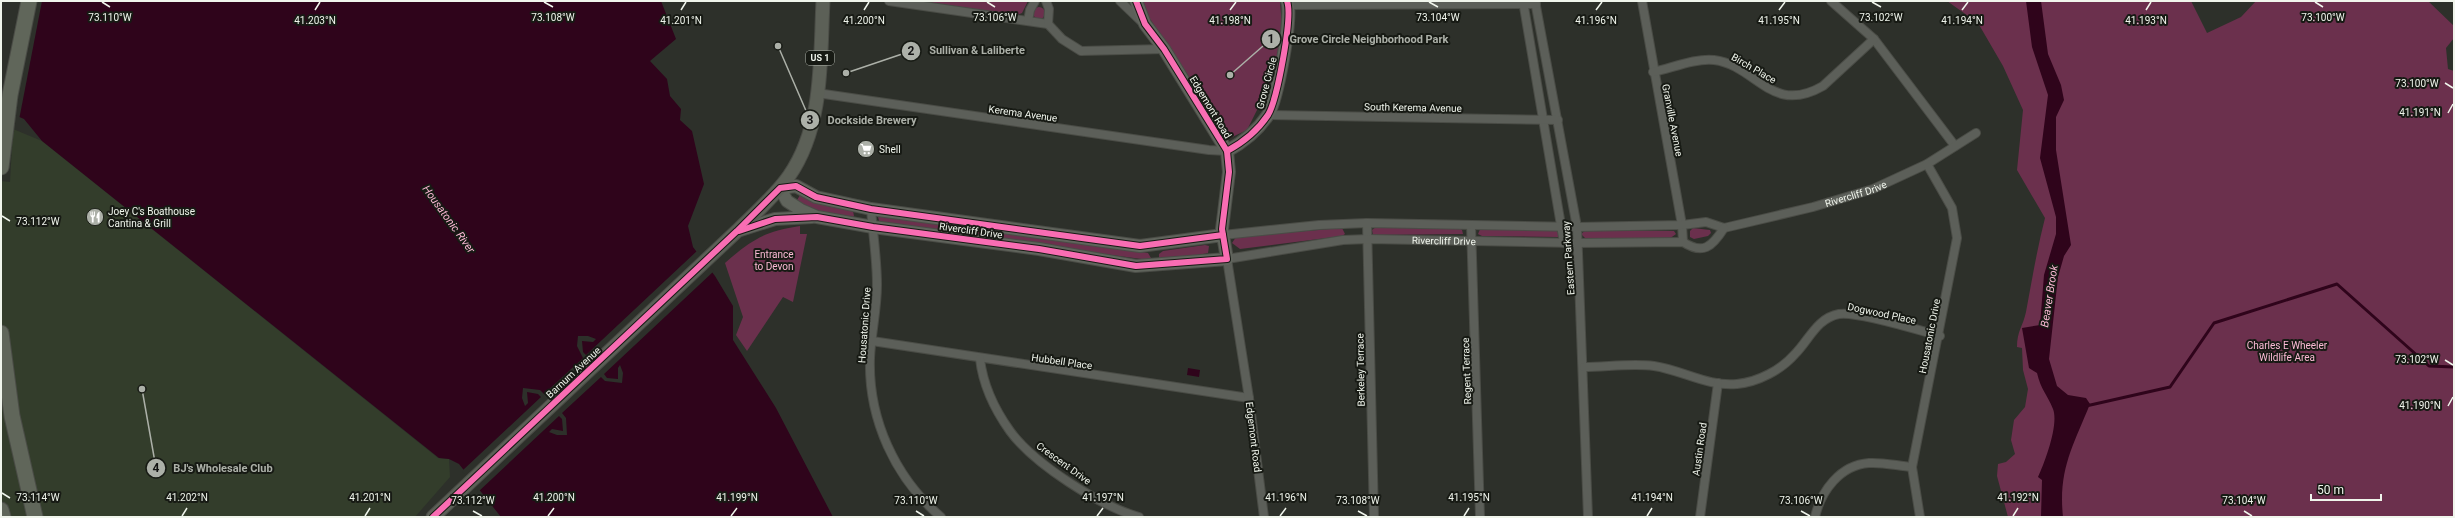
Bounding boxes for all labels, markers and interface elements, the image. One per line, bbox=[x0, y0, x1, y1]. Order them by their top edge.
text: 73.110°W bbox=[88, 12, 132, 23]
text: 73.108°W bbox=[531, 12, 575, 23]
text: 73.106°W bbox=[973, 12, 1017, 23]
text: 73.104°W bbox=[1416, 12, 1460, 23]
text: 73.102°W bbox=[1859, 12, 1903, 23]
text: 73.100°W bbox=[2301, 12, 2345, 23]
text: 41.203°N bbox=[294, 15, 336, 26]
text: 41.201°N bbox=[660, 15, 702, 26]
text: 41.200°N bbox=[843, 15, 885, 26]
text: 41.198°N bbox=[1209, 15, 1251, 26]
text: 41.196°N bbox=[1575, 15, 1617, 26]
text: 41.195°N bbox=[1758, 15, 1800, 26]
text: 41.194°N bbox=[1941, 15, 1983, 26]
text: 41.193°N bbox=[2125, 15, 2167, 26]
callout: Grove Circle Neighborhood Park bbox=[1261, 27, 1456, 50]
text: 1 bbox=[1268, 32, 1274, 46]
text: Grove Circle Neighborhood Park bbox=[1290, 33, 1449, 46]
callout: Sullivan & Laliberte bbox=[901, 39, 1033, 62]
text: 2 bbox=[908, 44, 915, 58]
text: Sullivan & Laliberte bbox=[929, 44, 1025, 57]
road number: US 1 bbox=[806, 51, 834, 65]
street label: Birch Place bbox=[1729, 51, 1778, 86]
street label: Grove Circle bbox=[1254, 56, 1279, 110]
street label: Edgemont Road bbox=[1188, 74, 1234, 140]
text: 73.100°W bbox=[2395, 78, 2439, 89]
street label: Granville Avenue bbox=[1660, 83, 1685, 157]
street label: South Kerema Avenue bbox=[1364, 101, 1462, 114]
street label: Kerema Avenue bbox=[988, 103, 1058, 124]
text: 41.191°N bbox=[2399, 107, 2441, 118]
callout: Dockside Brewery bbox=[800, 108, 925, 131]
text: 3 bbox=[807, 113, 814, 127]
text: Dockside Brewery bbox=[828, 114, 917, 127]
supermarket icon: Shell bbox=[856, 139, 876, 159]
place label: Shell bbox=[879, 144, 901, 155]
street label: Rivercliff Drive bbox=[1824, 179, 1888, 209]
water label: Housatonic River bbox=[420, 183, 478, 256]
place label: Joey C's Boathouse Cantina & Grill bbox=[108, 206, 195, 229]
restaurant icon: Joey C's Boathouse Cantina & Grill bbox=[85, 207, 105, 227]
text: 73.112°W bbox=[16, 216, 60, 227]
street label: Eastern Parkway bbox=[1560, 220, 1577, 295]
street label: Rivercliff Drive bbox=[938, 221, 1003, 240]
street label: Rivercliff Drive bbox=[1412, 235, 1476, 247]
park label: Entrance to Devon bbox=[754, 249, 794, 272]
water label: Beaver Brook bbox=[2038, 263, 2061, 328]
street label: Housatonic Drive bbox=[856, 287, 873, 363]
street label: Housatonic Drive bbox=[1917, 298, 1942, 374]
street label: Dogwood Place bbox=[1847, 301, 1917, 326]
street label: Berkeley Terrace bbox=[1354, 333, 1367, 407]
street label: Regent Terrace bbox=[1460, 337, 1473, 405]
park label: Charles E Wheeler Wildlife Area bbox=[2247, 340, 2328, 363]
street label: Barnum Avenue bbox=[544, 344, 603, 400]
street label: Hubbell Place bbox=[1031, 352, 1093, 371]
text: 73.102°W bbox=[2395, 354, 2439, 365]
text: 41.190°N bbox=[2399, 400, 2441, 411]
street label: Edgemont Road bbox=[1244, 401, 1263, 473]
street label: Austin Road bbox=[1690, 422, 1709, 476]
street label: Crescent Drive bbox=[1034, 440, 1093, 487]
callout: BJ's Wholesale Club bbox=[146, 457, 281, 480]
text: 4 bbox=[153, 461, 160, 475]
text: BJ's Wholesale Club bbox=[173, 462, 273, 475]
scale bar bbox=[2311, 476, 2381, 502]
text: 50 m bbox=[2317, 483, 2344, 497]
text: 73.114°W bbox=[16, 492, 60, 503]
text: 41.202°N bbox=[166, 492, 208, 503]
text: 41.201°N bbox=[349, 492, 391, 503]
text: 41.200°N bbox=[533, 492, 575, 503]
text: 41.199°N bbox=[716, 492, 758, 503]
text: 41.197°N bbox=[1082, 492, 1124, 503]
text: 41.196°N bbox=[1265, 492, 1307, 503]
text: 41.195°N bbox=[1448, 492, 1490, 503]
text: 41.194°N bbox=[1631, 492, 1673, 503]
text: 41.192°N bbox=[1997, 492, 2039, 503]
text: 73.112°W bbox=[451, 495, 495, 506]
text: 73.110°W bbox=[894, 495, 938, 506]
text: 73.108°W bbox=[1336, 495, 1380, 506]
text: 73.106°W bbox=[1779, 495, 1823, 506]
text: 73.104°W bbox=[2222, 495, 2266, 506]

